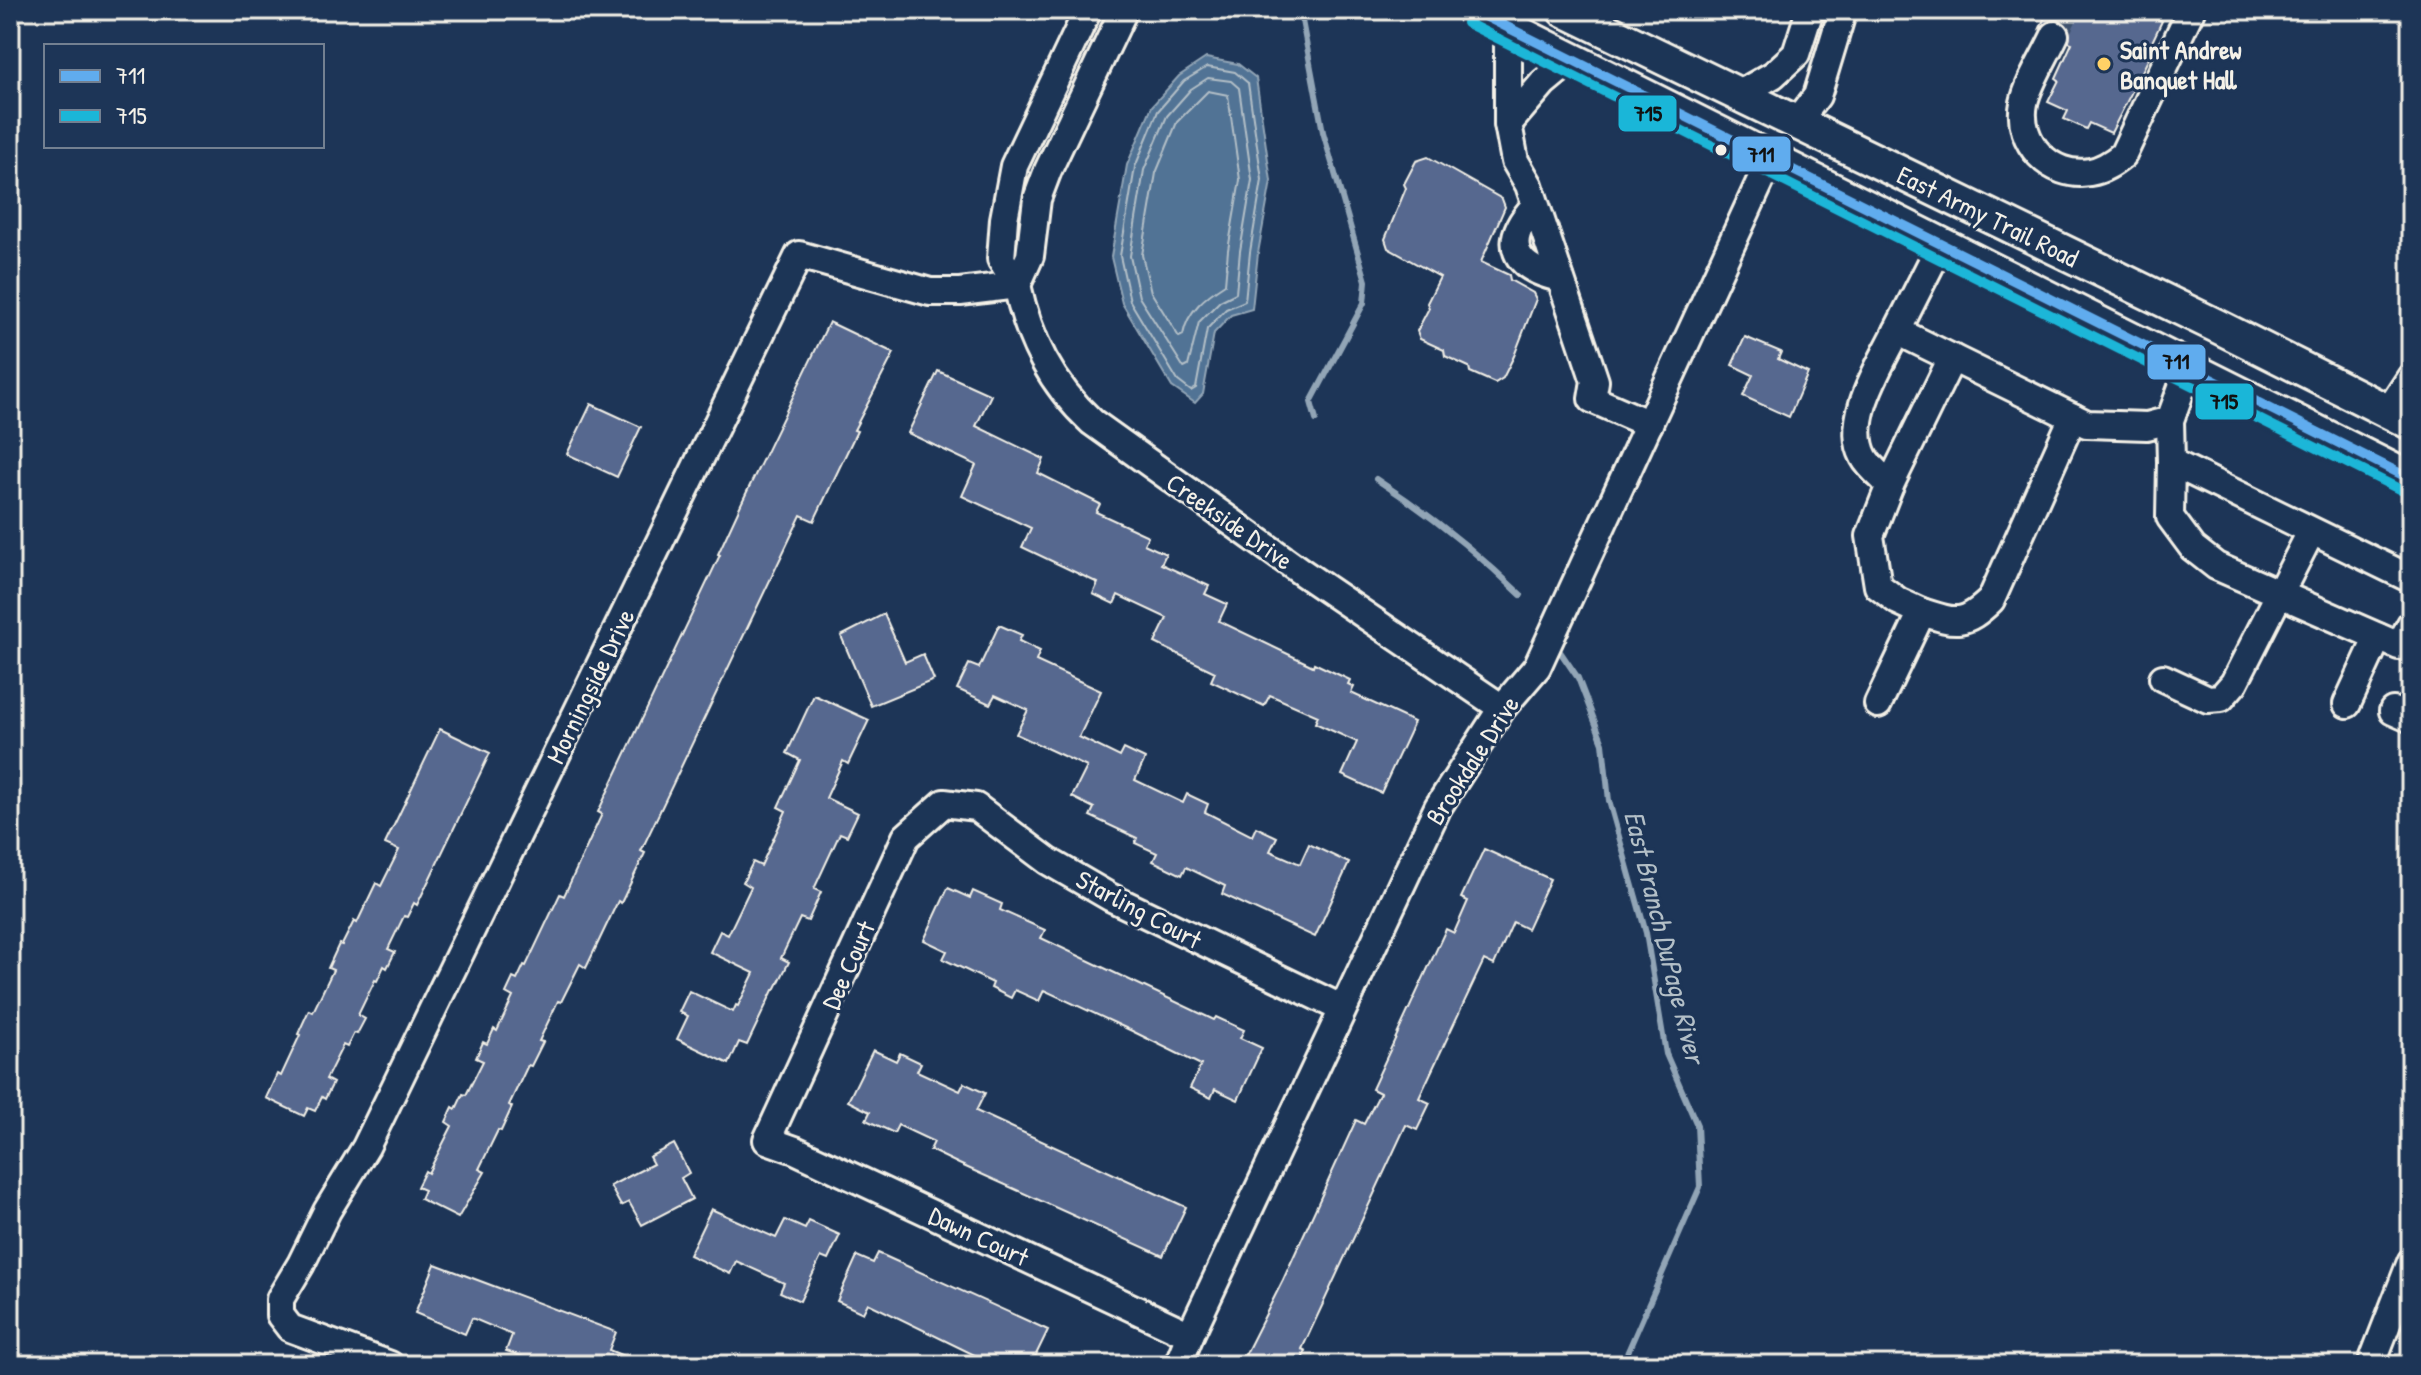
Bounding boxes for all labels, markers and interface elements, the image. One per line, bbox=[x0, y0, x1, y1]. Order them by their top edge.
place label: Saint Andrew Banquet Hall bbox=[2120, 32, 2242, 98]
legend bbox=[44, 44, 324, 148]
marker: Saint Andrew Banquet Hall bbox=[2095, 55, 2113, 73]
text: 711 bbox=[116, 59, 145, 91]
line badge: 715 bbox=[1617, 94, 1678, 133]
text: 715 bbox=[1633, 98, 1663, 128]
text: 715 bbox=[116, 99, 147, 131]
line badge: 711 bbox=[1731, 135, 1792, 173]
text: 711 bbox=[1747, 139, 1774, 169]
unlabelled marker bbox=[1713, 142, 1729, 158]
street label: East Army Trail Road bbox=[1891, 157, 2085, 275]
line badge: 711 bbox=[2146, 343, 2207, 381]
text: 711 bbox=[2162, 346, 2189, 376]
line badge: 715 bbox=[2194, 382, 2255, 421]
text: 715 bbox=[2209, 386, 2239, 416]
street label: Creekside Drive bbox=[1160, 465, 1300, 577]
street label: Morningside Drive bbox=[537, 603, 643, 769]
street label: Brookdale Drive bbox=[1417, 689, 1527, 831]
water label: East Branch DuPage River bbox=[1615, 807, 1716, 1070]
street label: Starling Court bbox=[1070, 861, 1209, 957]
street label: Dee Court bbox=[813, 914, 883, 1015]
street label: Dawn Court bbox=[923, 1198, 1036, 1275]

